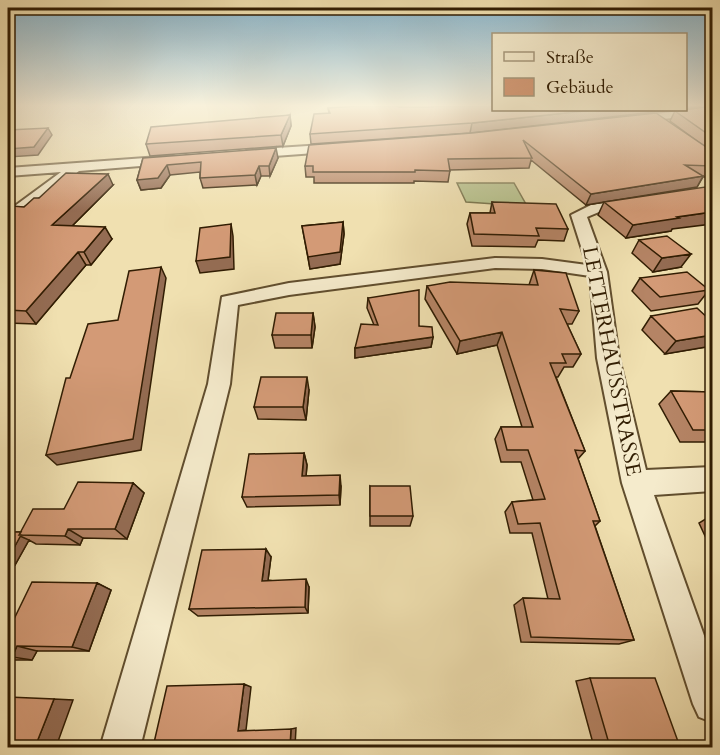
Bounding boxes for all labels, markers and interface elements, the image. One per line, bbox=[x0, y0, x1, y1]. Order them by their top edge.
legend bbox=[492, 33, 687, 111]
text: Straße bbox=[546, 45, 594, 70]
text: Gebäude bbox=[546, 75, 614, 100]
street label: LETTERHAUSSTRASSE bbox=[575, 244, 648, 479]

